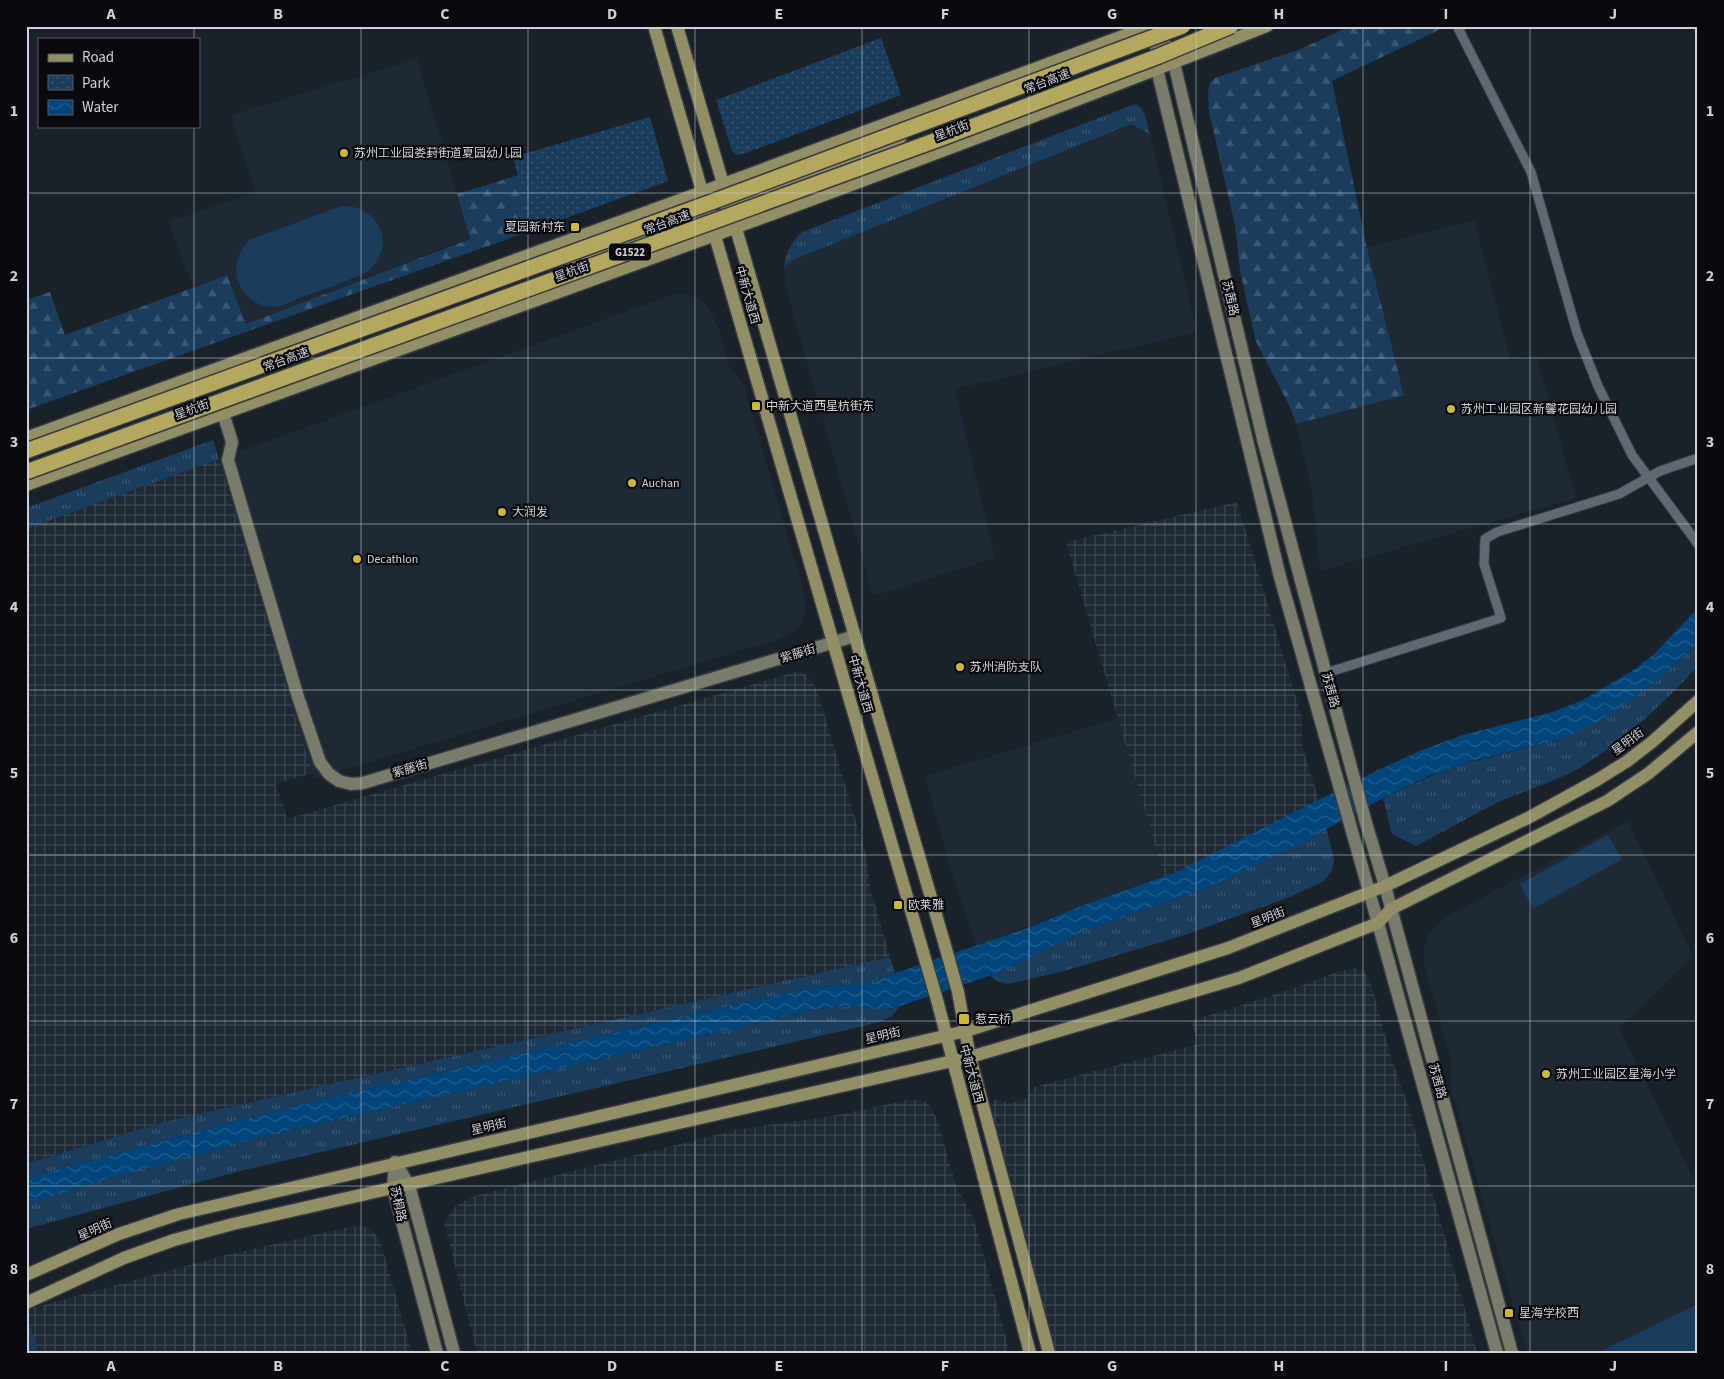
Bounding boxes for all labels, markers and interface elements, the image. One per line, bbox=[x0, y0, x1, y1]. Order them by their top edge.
text: A bbox=[105, 3, 116, 25]
text: B bbox=[273, 3, 283, 25]
text: C bbox=[440, 3, 450, 25]
text: D bbox=[607, 3, 617, 25]
text: E bbox=[775, 3, 783, 25]
text: F bbox=[941, 3, 949, 25]
text: G bbox=[1107, 3, 1117, 25]
text: H bbox=[1274, 3, 1284, 25]
text: I bbox=[1444, 3, 1448, 25]
text: J bbox=[1609, 3, 1617, 25]
legend bbox=[38, 38, 200, 128]
text: Road bbox=[82, 47, 114, 68]
street label: 常台高速 bbox=[1022, 65, 1072, 99]
text: Park bbox=[82, 73, 111, 94]
text: Water bbox=[82, 97, 119, 118]
text: 1 bbox=[10, 100, 18, 122]
text: 1 bbox=[1706, 100, 1714, 122]
street label: 星杭街 bbox=[932, 117, 972, 145]
place label: 苏州工业园娄葑街道夏园幼儿园 bbox=[354, 145, 522, 162]
marker: 苏州工业园娄葑街道夏园幼儿园 bbox=[338, 147, 350, 159]
street label: 常台高速 bbox=[642, 207, 692, 239]
place label: 夏园新村东 bbox=[505, 219, 565, 236]
marker: 夏园新村东 bbox=[569, 221, 581, 233]
road number: G1522 bbox=[609, 243, 651, 260]
street label: 星杭街 bbox=[552, 258, 592, 286]
street label: 中新大道西 bbox=[731, 264, 763, 326]
text: 2 bbox=[10, 265, 18, 287]
text: 2 bbox=[1706, 265, 1714, 287]
street label: 苏茜路 bbox=[1218, 279, 1242, 317]
street label: 常台高速 bbox=[261, 344, 311, 376]
street label: 星杭街 bbox=[172, 396, 212, 424]
place label: 中新大道西星杭街东 bbox=[766, 398, 874, 415]
marker: 中新大道西星杭街东 bbox=[750, 400, 762, 412]
place label: 苏州工业园区新馨花园幼儿园 bbox=[1461, 401, 1617, 418]
marker: 苏州工业园区新馨花园幼儿园 bbox=[1445, 403, 1457, 415]
text: 3 bbox=[10, 431, 18, 453]
text: 3 bbox=[1706, 431, 1714, 453]
place label: Auchan bbox=[642, 475, 680, 492]
marker: Auchan bbox=[626, 477, 638, 489]
place label: 大润发 bbox=[512, 504, 548, 521]
marker: 大润发 bbox=[496, 506, 508, 518]
place label: Decathlon bbox=[367, 551, 418, 568]
marker: Decathlon bbox=[351, 553, 363, 565]
text: 4 bbox=[10, 596, 19, 618]
text: 4 bbox=[1706, 596, 1715, 618]
street label: 紫藤街 bbox=[778, 641, 818, 667]
street label: 中新大道西 bbox=[844, 653, 876, 715]
place label: 苏州消防支队 bbox=[970, 659, 1042, 676]
marker: 苏州消防支队 bbox=[954, 661, 966, 673]
street label: 苏茜路 bbox=[1317, 670, 1343, 710]
street label: 星明街 bbox=[1608, 725, 1648, 759]
street label: 紫藤街 bbox=[390, 756, 430, 782]
text: 5 bbox=[10, 762, 18, 784]
text: 5 bbox=[1706, 762, 1714, 784]
place label: 欧莱雅 bbox=[908, 897, 944, 914]
marker: 欧莱雅 bbox=[892, 899, 904, 911]
street label: 星明街 bbox=[1248, 904, 1288, 932]
text: 6 bbox=[10, 927, 18, 949]
text: 6 bbox=[1706, 927, 1714, 949]
place label: 惹云桥 bbox=[975, 1011, 1011, 1028]
marker: 惹云桥 bbox=[957, 1012, 971, 1026]
street label: 星明街 bbox=[864, 1024, 902, 1048]
street label: 中新大道西 bbox=[955, 1043, 987, 1105]
street label: 苏茜路 bbox=[1424, 1061, 1450, 1101]
place label: 苏州工业园区星海小学 bbox=[1556, 1066, 1676, 1083]
marker: 苏州工业园区星海小学 bbox=[1540, 1068, 1552, 1080]
text: 7 bbox=[10, 1093, 18, 1115]
text: 7 bbox=[1706, 1093, 1714, 1115]
street label: 星明街 bbox=[470, 1115, 508, 1139]
street label: 苏桐路 bbox=[386, 1185, 410, 1223]
street label: 星明街 bbox=[75, 1215, 115, 1245]
text: 8 bbox=[10, 1258, 18, 1280]
text: 8 bbox=[1706, 1258, 1714, 1280]
place label: 星海学校西 bbox=[1519, 1305, 1579, 1322]
marker: 星海学校西 bbox=[1503, 1307, 1515, 1319]
text: A bbox=[105, 1355, 116, 1377]
text: B bbox=[273, 1355, 283, 1377]
text: C bbox=[440, 1355, 450, 1377]
text: D bbox=[607, 1355, 617, 1377]
text: E bbox=[775, 1355, 783, 1377]
text: F bbox=[941, 1355, 949, 1377]
text: G bbox=[1107, 1355, 1117, 1377]
text: H bbox=[1274, 1355, 1284, 1377]
text: I bbox=[1444, 1355, 1448, 1377]
text: J bbox=[1609, 1355, 1617, 1377]

